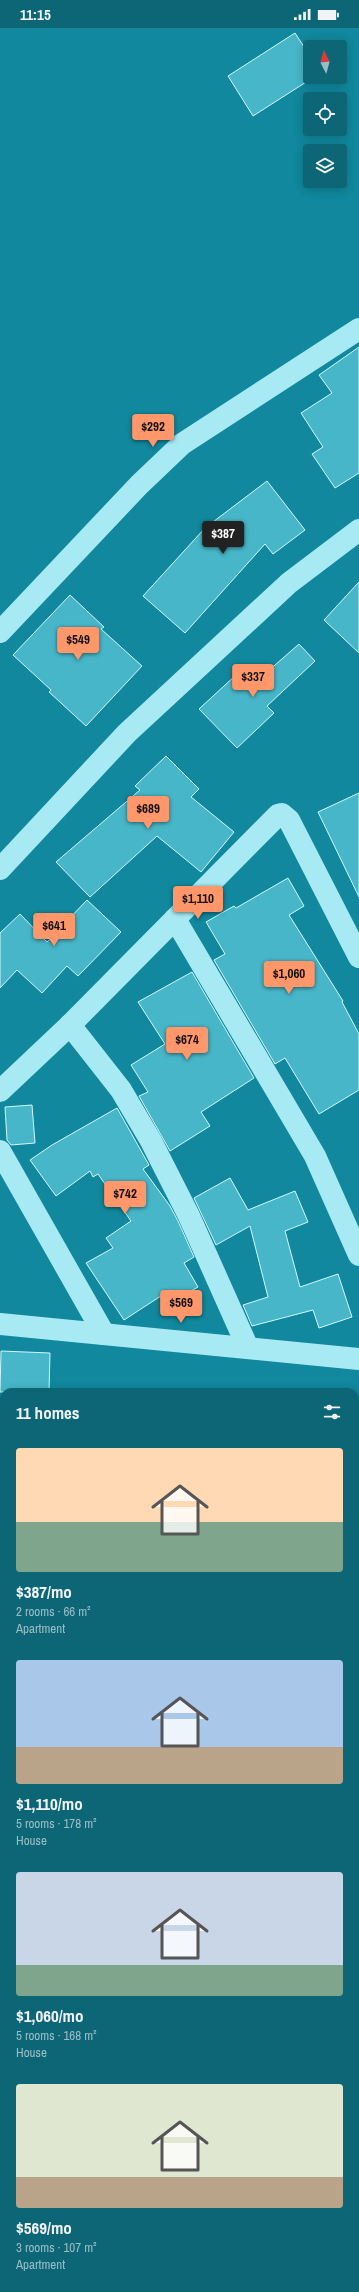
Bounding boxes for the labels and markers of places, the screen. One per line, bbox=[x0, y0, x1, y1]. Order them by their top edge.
pin: $292 bbox=[129, 414, 177, 448]
pin: $387 bbox=[199, 521, 247, 555]
pin: $549 bbox=[54, 627, 102, 661]
pin: $337 bbox=[229, 664, 277, 698]
pin: $689 bbox=[124, 796, 172, 830]
pin: $1,110 bbox=[165, 886, 231, 920]
pin: $641 bbox=[30, 913, 78, 947]
pin: $1,060 bbox=[256, 961, 322, 995]
pin: $674 bbox=[163, 1027, 211, 1061]
pin: $742 bbox=[101, 1181, 149, 1215]
pin: $569 bbox=[157, 1290, 205, 1324]

